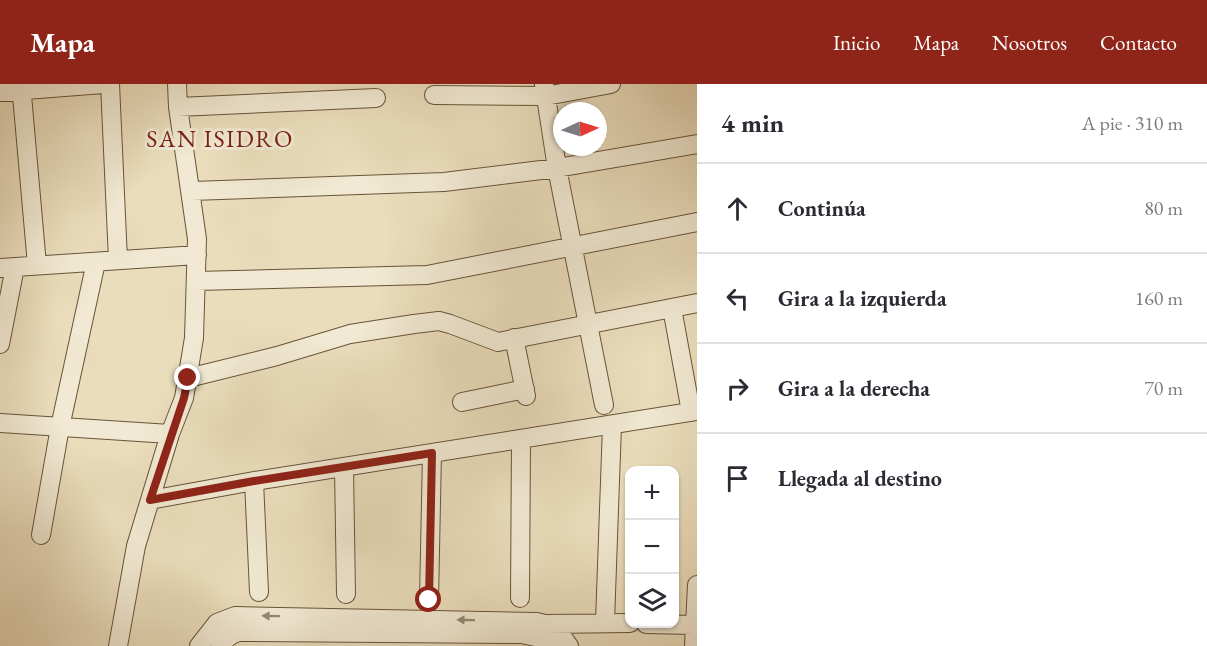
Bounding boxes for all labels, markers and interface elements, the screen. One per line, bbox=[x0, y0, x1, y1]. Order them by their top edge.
text: Mapa bbox=[30, 24, 95, 60]
text: Inicio bbox=[833, 29, 880, 56]
text: Mapa bbox=[913, 29, 959, 56]
text: Nosotros bbox=[992, 29, 1067, 56]
text: Contacto bbox=[1100, 29, 1177, 56]
north arrow bbox=[553, 102, 607, 156]
text: 4 min bbox=[721, 106, 784, 140]
text: A pie · 310 m bbox=[1082, 110, 1183, 136]
district label: SAN ISIDRO bbox=[146, 123, 294, 154]
icon: ahead bbox=[721, 192, 754, 225]
text: Continúa bbox=[778, 194, 866, 223]
text: 80 m bbox=[1144, 195, 1183, 221]
icon: left bbox=[721, 282, 754, 315]
text: Gira a la izquierda bbox=[778, 284, 947, 313]
text: 160 m bbox=[1135, 285, 1183, 311]
route end bbox=[174, 364, 200, 390]
icon: right bbox=[721, 372, 754, 405]
text: Gira a la derecha bbox=[778, 374, 930, 403]
text: 70 m bbox=[1144, 375, 1183, 401]
icon: arrive bbox=[721, 462, 754, 495]
text: Llegada al destino bbox=[778, 464, 942, 493]
map controls bbox=[625, 466, 679, 628]
button: + bbox=[625, 466, 679, 520]
button: − bbox=[625, 520, 679, 574]
button: layers bbox=[625, 574, 679, 628]
route start bbox=[415, 586, 441, 612]
one-way arrow bbox=[262, 611, 281, 621]
one-way arrow bbox=[457, 615, 476, 625]

